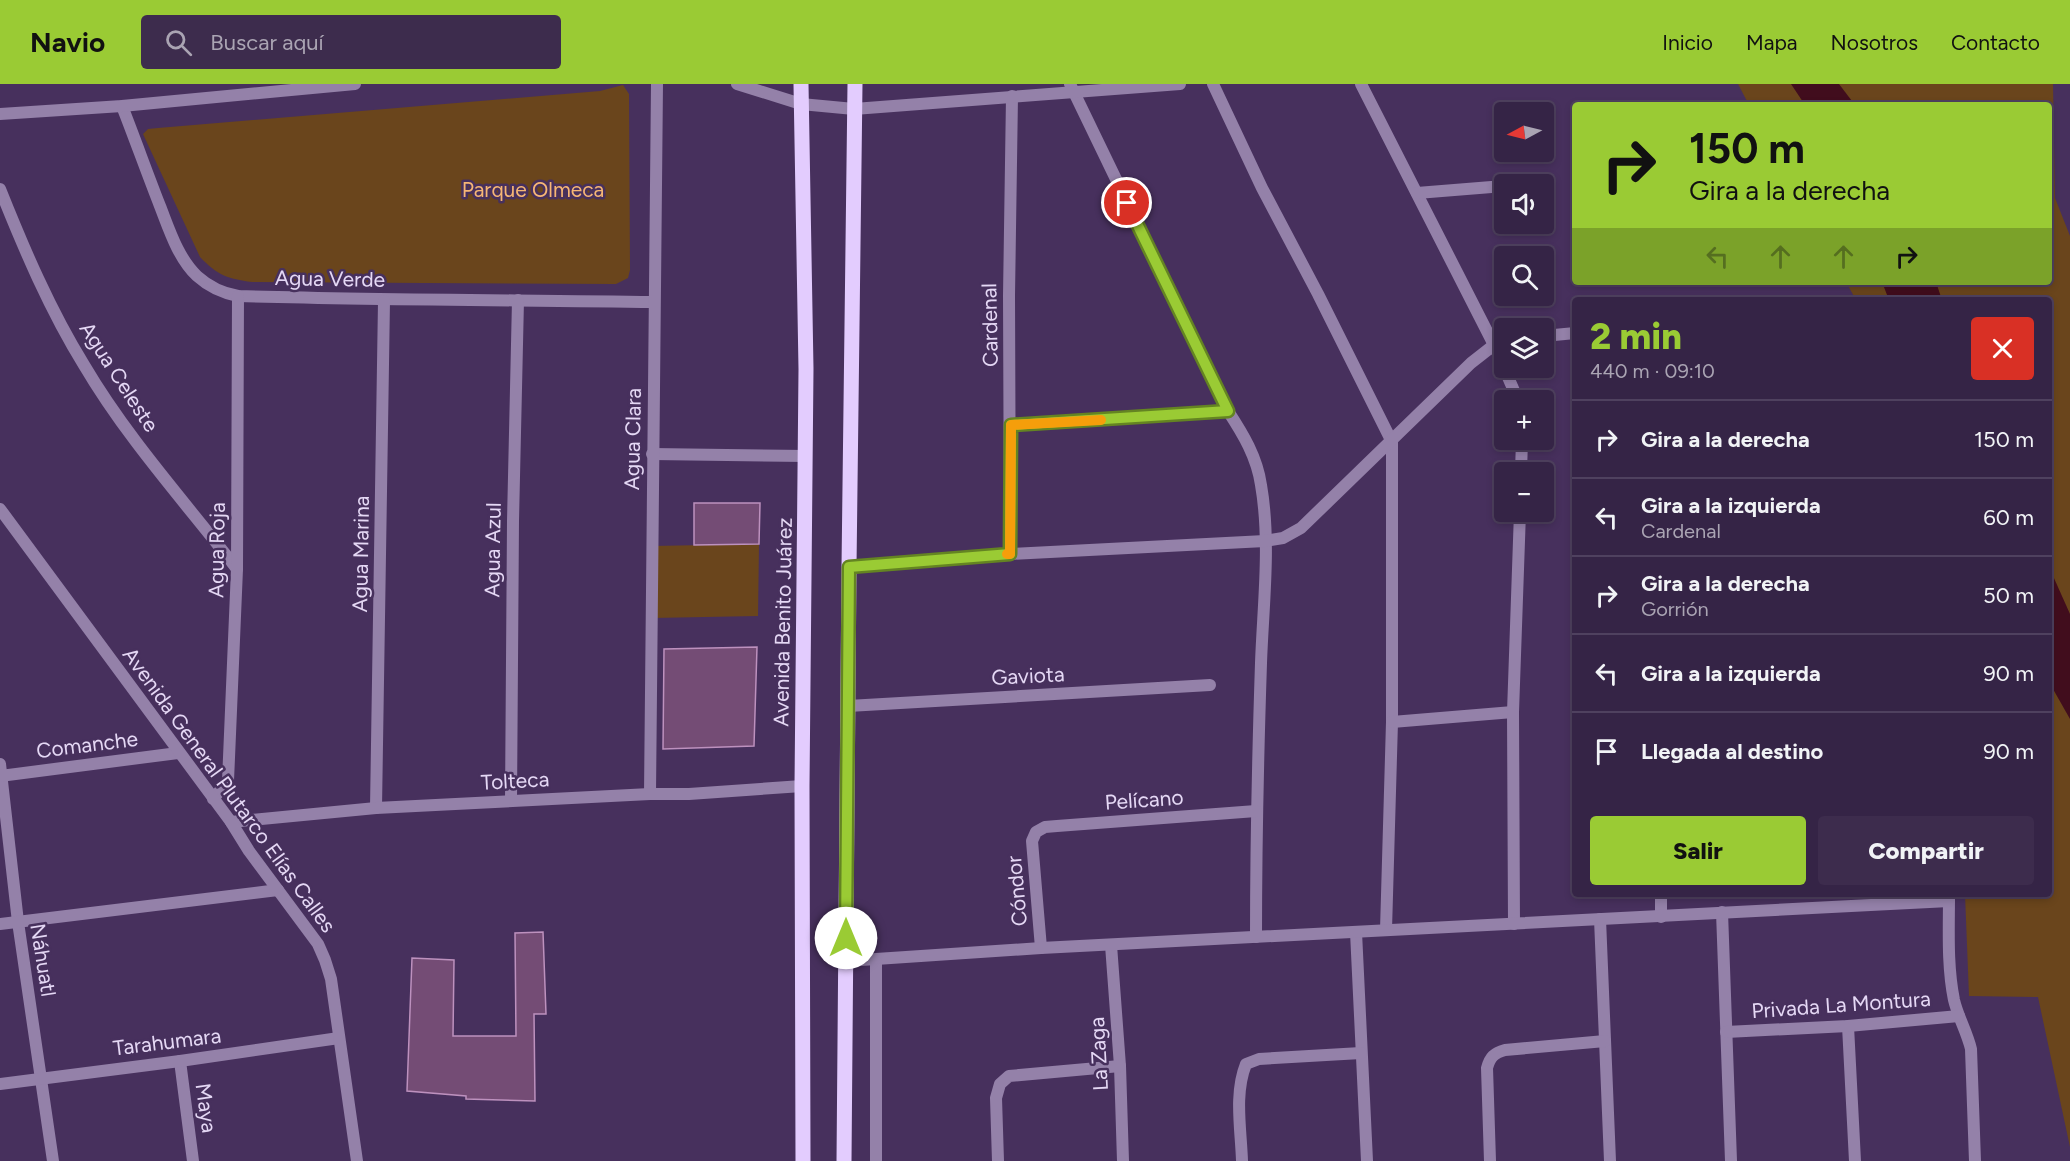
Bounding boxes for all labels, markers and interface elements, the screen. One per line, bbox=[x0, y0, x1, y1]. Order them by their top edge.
search box bbox=[141, 15, 561, 69]
text: Navio bbox=[30, 25, 105, 59]
icon: search bbox=[162, 26, 195, 59]
text: Buscar aquí bbox=[210, 29, 324, 56]
text: Inicio bbox=[1662, 30, 1713, 55]
text: Mapa bbox=[1746, 30, 1798, 55]
text: Nosotros bbox=[1831, 30, 1918, 55]
text: Contacto bbox=[1951, 30, 2040, 55]
north arrow bbox=[1494, 102, 1554, 162]
map controls bbox=[1494, 102, 1554, 522]
text: 150 m bbox=[1689, 123, 1805, 174]
icon: right bbox=[1590, 126, 1668, 204]
button: sound bbox=[1494, 174, 1554, 234]
text: Gira a la derecha bbox=[1689, 174, 1890, 207]
park label: Parque Olmeca bbox=[462, 177, 604, 202]
pin bbox=[1101, 177, 1152, 228]
icon: arrive bbox=[1110, 186, 1143, 219]
icon: left bbox=[1701, 240, 1734, 273]
icon: ahead bbox=[1764, 240, 1797, 273]
icon: ahead bbox=[1827, 240, 1860, 273]
icon: right bbox=[1890, 240, 1923, 273]
button: search bbox=[1494, 246, 1554, 306]
street label: Agua Verde bbox=[275, 265, 385, 292]
street label: Cardenal bbox=[976, 283, 1003, 367]
text: 2 min bbox=[1590, 315, 1682, 358]
street label: Agua Celeste bbox=[75, 317, 164, 436]
button: close bbox=[1971, 317, 2034, 380]
button: layers bbox=[1494, 318, 1554, 378]
text: 440 m · 09:10 bbox=[1590, 359, 1715, 383]
street label: Agua Clara bbox=[619, 388, 646, 490]
button: + bbox=[1494, 390, 1554, 450]
icon: right bbox=[1590, 423, 1623, 456]
text: Gira a la derecha bbox=[1641, 426, 1810, 453]
text: 150 m bbox=[1974, 426, 2034, 453]
button: − bbox=[1494, 462, 1554, 522]
text: Gira a la izquierda bbox=[1641, 492, 1821, 519]
street label: Agua Marina bbox=[347, 495, 374, 613]
icon: left bbox=[1590, 501, 1623, 534]
street label: Agua Roja bbox=[203, 502, 230, 598]
street label: Agua Azul bbox=[479, 502, 506, 598]
text: 60 m bbox=[1983, 504, 2034, 531]
street label: Avenida Benito Juárez bbox=[768, 517, 797, 727]
text: Cardenal bbox=[1641, 519, 1721, 543]
text: Gira a la derecha bbox=[1641, 570, 1810, 597]
icon: right bbox=[1590, 579, 1623, 612]
text: 50 m bbox=[1983, 582, 2034, 609]
text: Gorrión bbox=[1641, 597, 1709, 621]
street label: Avenida General Plutarco Elías Calles bbox=[118, 642, 341, 937]
icon: left bbox=[1590, 657, 1623, 690]
text: Gira a la izquierda bbox=[1641, 660, 1821, 687]
text: 90 m bbox=[1983, 660, 2034, 687]
street label: Gaviota bbox=[991, 661, 1065, 690]
street label: Comanche bbox=[35, 726, 139, 763]
icon: arrive bbox=[1590, 735, 1623, 768]
text: Llegada al destino bbox=[1641, 738, 1823, 765]
text: 90 m bbox=[1983, 738, 2034, 765]
street label: Tolteca bbox=[480, 766, 550, 795]
street label: Pelícano bbox=[1104, 784, 1184, 815]
button: Salir bbox=[1590, 816, 1806, 885]
button: Compartir bbox=[1818, 816, 2034, 885]
street label: Cóndor bbox=[1001, 855, 1032, 927]
position arrow bbox=[814, 906, 878, 970]
street label: Náhuatl bbox=[25, 922, 62, 998]
street label: Privada La Montura bbox=[1751, 986, 1931, 1023]
street label: La Zaga bbox=[1084, 1016, 1113, 1092]
street label: Tarahumara bbox=[112, 1022, 222, 1061]
street label: Maya bbox=[191, 1082, 222, 1134]

